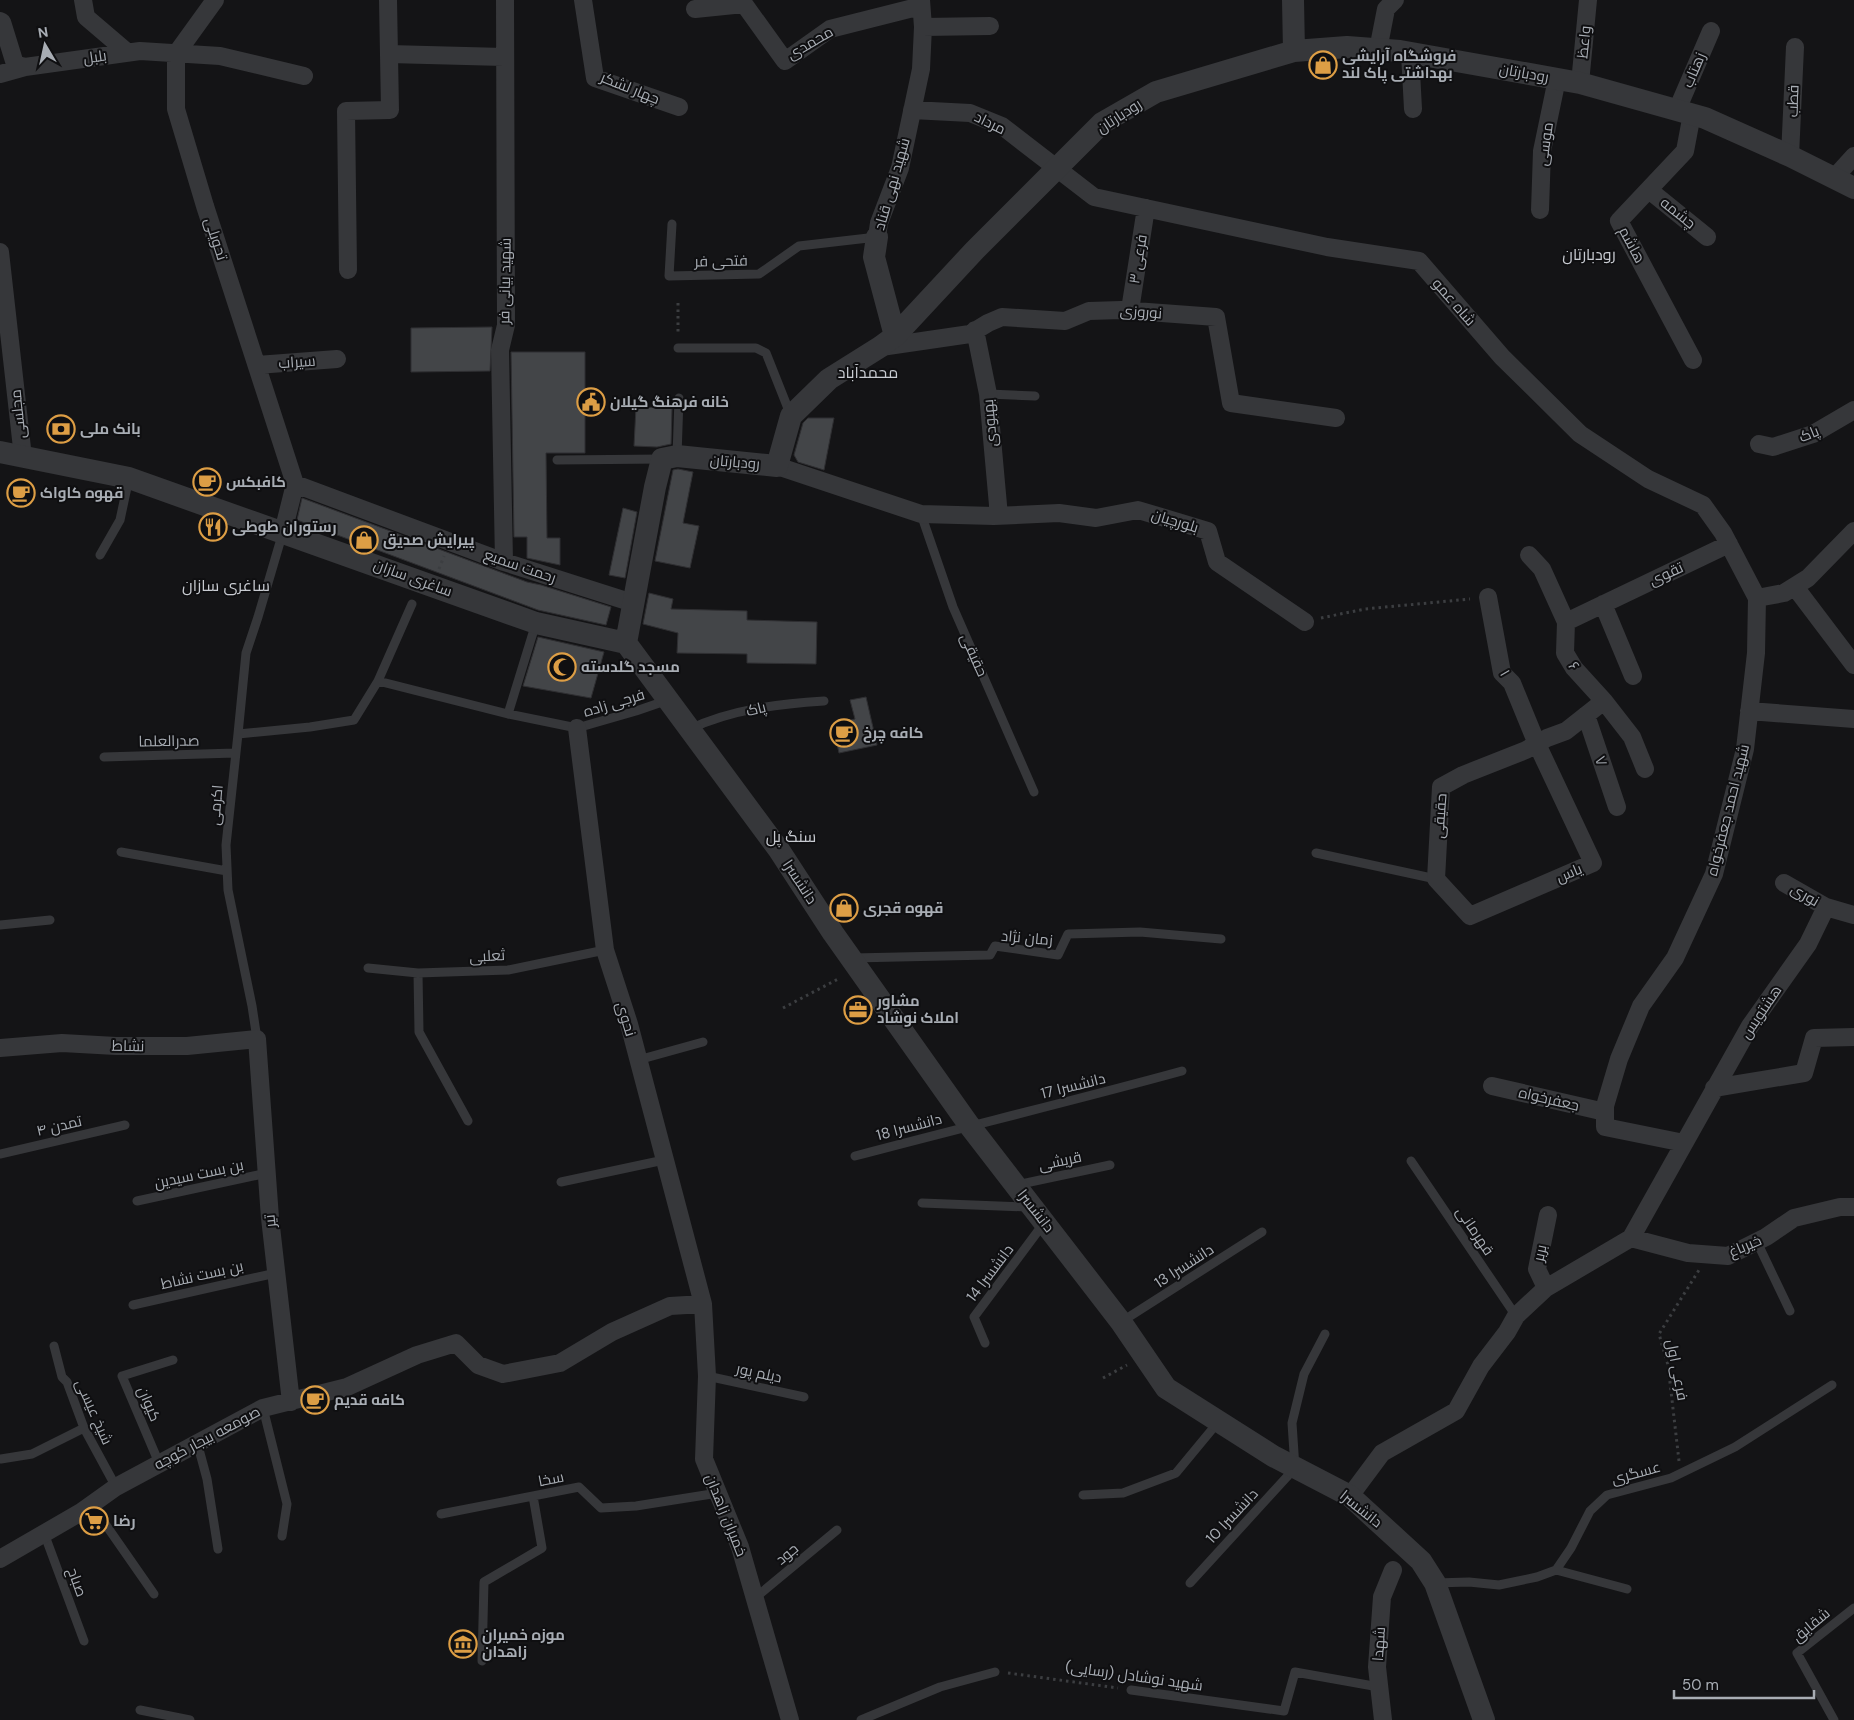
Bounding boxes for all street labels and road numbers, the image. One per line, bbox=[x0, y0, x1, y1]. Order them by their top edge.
street label: محمدی bbox=[783, 22, 837, 64]
street label: واعظ bbox=[1572, 25, 1596, 59]
street label: بلبل bbox=[82, 45, 108, 69]
street label: زهتاب bbox=[1678, 49, 1710, 91]
street label: رودبارتان bbox=[1498, 59, 1550, 87]
street label: چهار لشکر bbox=[597, 67, 662, 109]
street label: قطب bbox=[1782, 84, 1804, 118]
street label: رودبارتان bbox=[1093, 94, 1145, 138]
street label: مرداد bbox=[971, 107, 1009, 139]
street label: موسی bbox=[1532, 121, 1558, 167]
street label: شهید نهی قناد bbox=[869, 136, 915, 232]
street label: چشمه bbox=[1656, 193, 1700, 233]
street label: تحویلی bbox=[200, 215, 232, 263]
street label: هاشم bbox=[1614, 223, 1650, 267]
street label: فرعی ۳ bbox=[1124, 233, 1152, 285]
street label: شهید بیانی فر bbox=[494, 238, 516, 325]
street label: فتحی فر bbox=[693, 251, 748, 271]
street label: شاه عمو bbox=[1428, 274, 1480, 330]
street label: نوروزی bbox=[1119, 301, 1163, 323]
street label: سیراب bbox=[278, 351, 316, 373]
street label: مجلسی bbox=[5, 388, 31, 440]
street label: بهبودی bbox=[978, 398, 1002, 448]
street label: پاک bbox=[1796, 421, 1822, 447]
street label: رودبارتان bbox=[709, 450, 761, 474]
street label: بلورچیان bbox=[1149, 504, 1201, 538]
street label: رحمت سمیع bbox=[481, 544, 559, 589]
street label: ساغری سازان bbox=[371, 555, 455, 601]
street label: تقوی bbox=[1646, 557, 1686, 591]
street label: حقیقی bbox=[956, 630, 992, 680]
street label: ۶ bbox=[1564, 657, 1584, 675]
street label: ۱ bbox=[1495, 666, 1515, 680]
street label: فرجی زاده bbox=[581, 684, 647, 722]
street label: پاک bbox=[744, 697, 768, 721]
street label: صدرالعلما bbox=[138, 730, 200, 752]
street label: شهید احمد جعفرخواه bbox=[1702, 742, 1754, 878]
street label: ۷ bbox=[1590, 753, 1612, 769]
street label: اکرمی bbox=[204, 784, 228, 826]
street label: حقیقی bbox=[1428, 793, 1452, 839]
street label: دانشسرا bbox=[778, 856, 822, 908]
street label: یاس bbox=[1553, 859, 1585, 887]
street label: نوری bbox=[1787, 879, 1823, 911]
street label: زمان نژاد bbox=[1000, 926, 1054, 950]
street label: ثعلبی bbox=[469, 945, 505, 967]
street label: هشتویس bbox=[1736, 981, 1786, 1043]
street label: نحوی bbox=[611, 999, 641, 1039]
street label: نشاط bbox=[111, 1036, 145, 1056]
street label: دانشسرا 17 bbox=[1039, 1068, 1107, 1104]
street label: جعفرخواه bbox=[1517, 1082, 1581, 1116]
street label: دانشسرا 18 bbox=[874, 1109, 944, 1145]
street label: تمدن ۴ bbox=[34, 1111, 84, 1141]
street label: قریشی bbox=[1037, 1147, 1083, 1175]
street label: بن بست سیدین bbox=[152, 1155, 246, 1193]
street label: دانشسرا bbox=[1013, 1185, 1059, 1237]
street label: قهرمانی bbox=[1451, 1203, 1499, 1259]
street label: تیر bbox=[259, 1214, 281, 1229]
street label: خیرباغ bbox=[1725, 1230, 1765, 1263]
street label: دانشسرا 13 bbox=[1150, 1239, 1218, 1293]
street label: دانشسرا 14 bbox=[962, 1240, 1018, 1306]
street label: بربر bbox=[1528, 1243, 1552, 1264]
street label: بن بست نشاط bbox=[159, 1256, 245, 1294]
street label: فرعی اول bbox=[1661, 1338, 1693, 1402]
street label: دیلم پور bbox=[733, 1358, 784, 1388]
street label: شیخ عیسی bbox=[70, 1376, 117, 1448]
street label: کیوان bbox=[133, 1383, 165, 1425]
street label: صومعه بیجار کوچه bbox=[150, 1402, 264, 1474]
street label: عسگری bbox=[1609, 1457, 1663, 1489]
street label: سخا bbox=[536, 1467, 566, 1491]
street label: خمیران زاهدان bbox=[700, 1471, 752, 1559]
street label: دانشسرا 10 bbox=[1201, 1484, 1263, 1548]
street label: دانشسرا bbox=[1336, 1486, 1386, 1532]
street label: جود bbox=[771, 1539, 803, 1569]
street label: صباح bbox=[62, 1565, 92, 1600]
street label: شقایق bbox=[1788, 1603, 1834, 1647]
street label: شهدا bbox=[1368, 1626, 1390, 1662]
street label: شهید نوشادل (رسایی) bbox=[1064, 1656, 1204, 1696]

